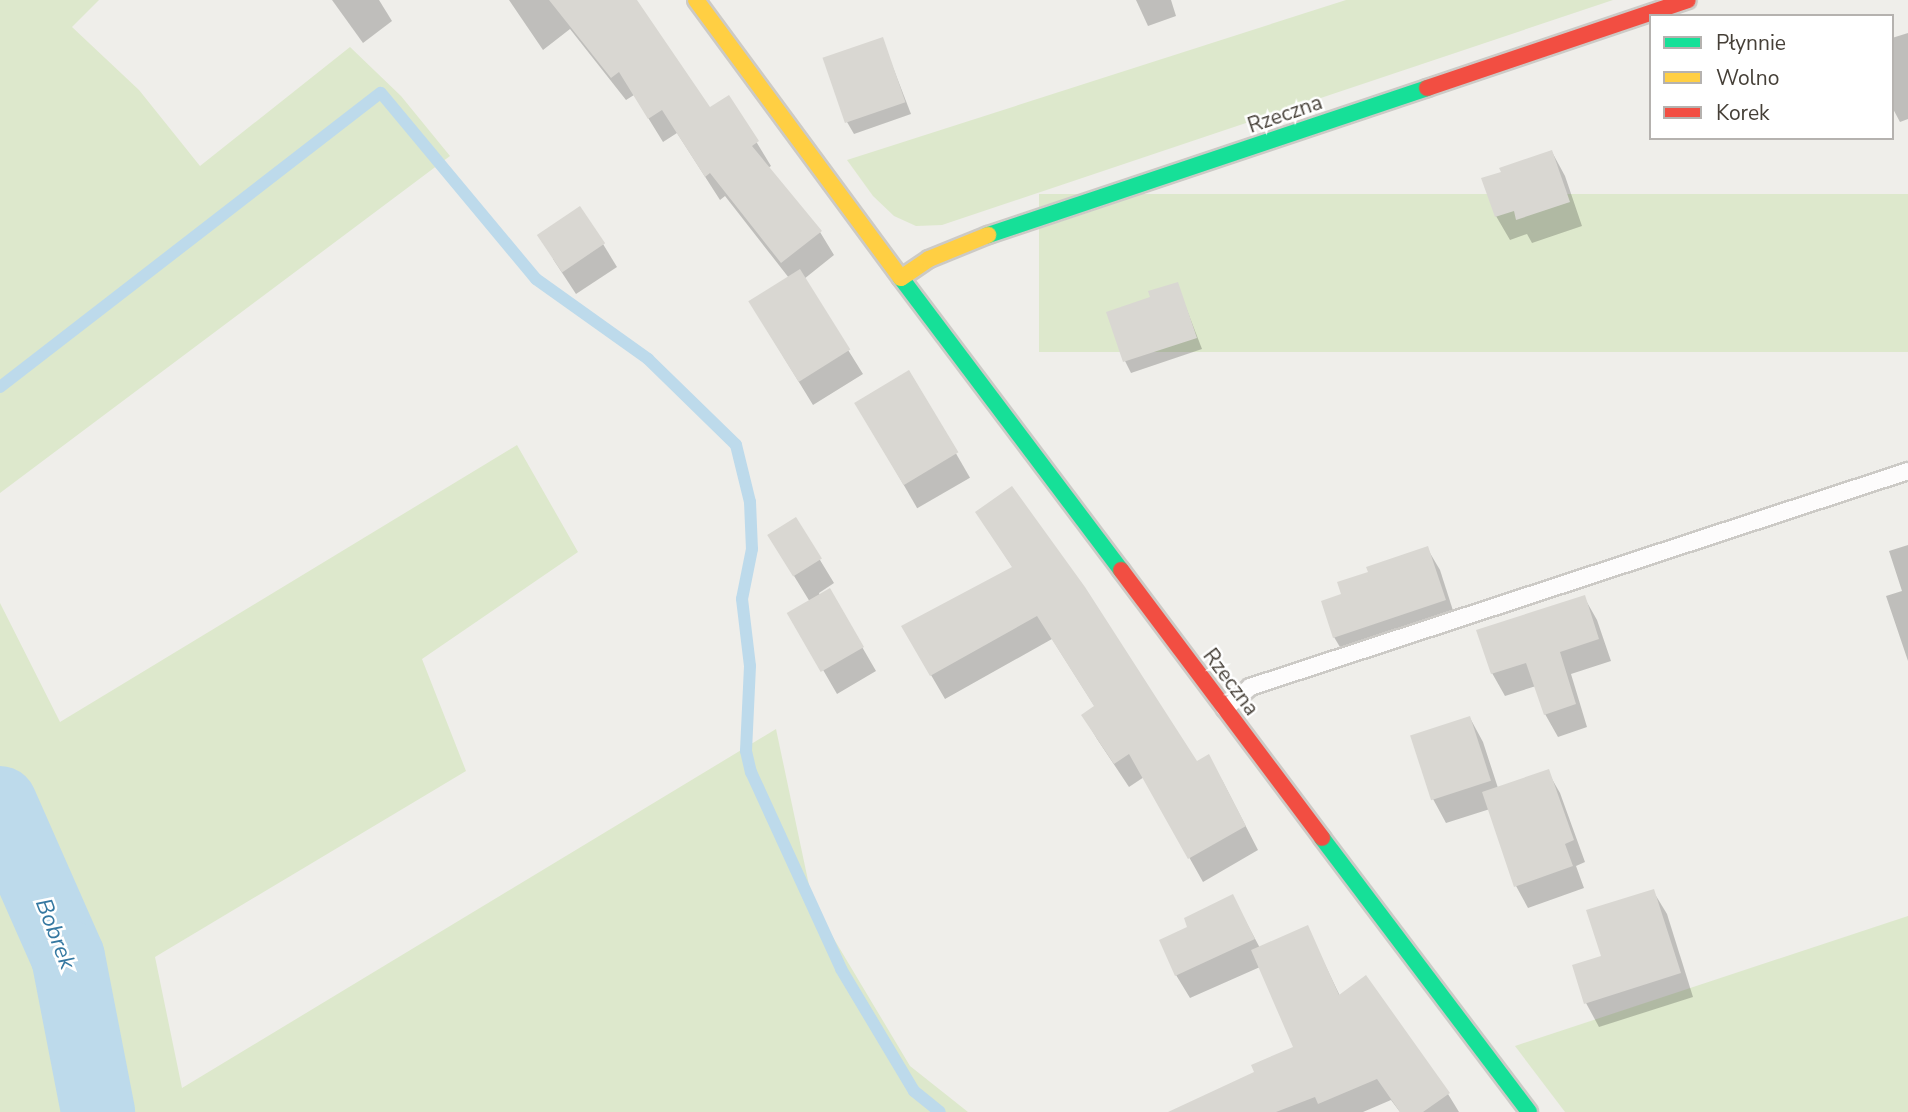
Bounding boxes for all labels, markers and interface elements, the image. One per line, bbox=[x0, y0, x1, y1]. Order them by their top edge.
legend bbox=[1649, 14, 1894, 140]
text: Płynnie bbox=[1716, 29, 1786, 57]
text: Wolno bbox=[1716, 64, 1779, 92]
street label: Rzeczna bbox=[1244, 90, 1326, 138]
text: Korek bbox=[1716, 99, 1770, 127]
street label: Rzeczna bbox=[1198, 644, 1264, 720]
water label: Bobrek bbox=[29, 895, 81, 973]

